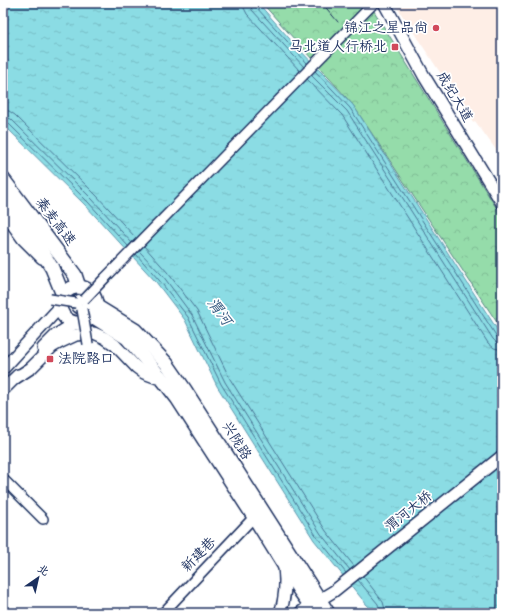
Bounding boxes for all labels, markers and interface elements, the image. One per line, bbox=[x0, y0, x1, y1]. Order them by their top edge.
place label: 锦江之星品尚 bbox=[344, 18, 428, 39]
marker: 锦江之星品尚 bbox=[431, 23, 441, 33]
place label: 马北道人行桥北 bbox=[289, 37, 387, 58]
marker: 马北道人行桥北 bbox=[390, 42, 400, 52]
street label: 成纪大道 bbox=[431, 68, 477, 126]
street label: 秦麦高速 bbox=[30, 193, 80, 251]
water label: 渭河 bbox=[201, 293, 239, 333]
place label: 法院路口 bbox=[58, 349, 114, 370]
marker: 法院路口 bbox=[45, 354, 55, 364]
street label: 兴陇路 bbox=[216, 418, 256, 464]
street label: 渭河大桥 bbox=[381, 486, 437, 538]
street label: 新建巷 bbox=[177, 532, 222, 577]
north arrow bbox=[18, 558, 58, 598]
text: 北 bbox=[34, 561, 52, 580]

